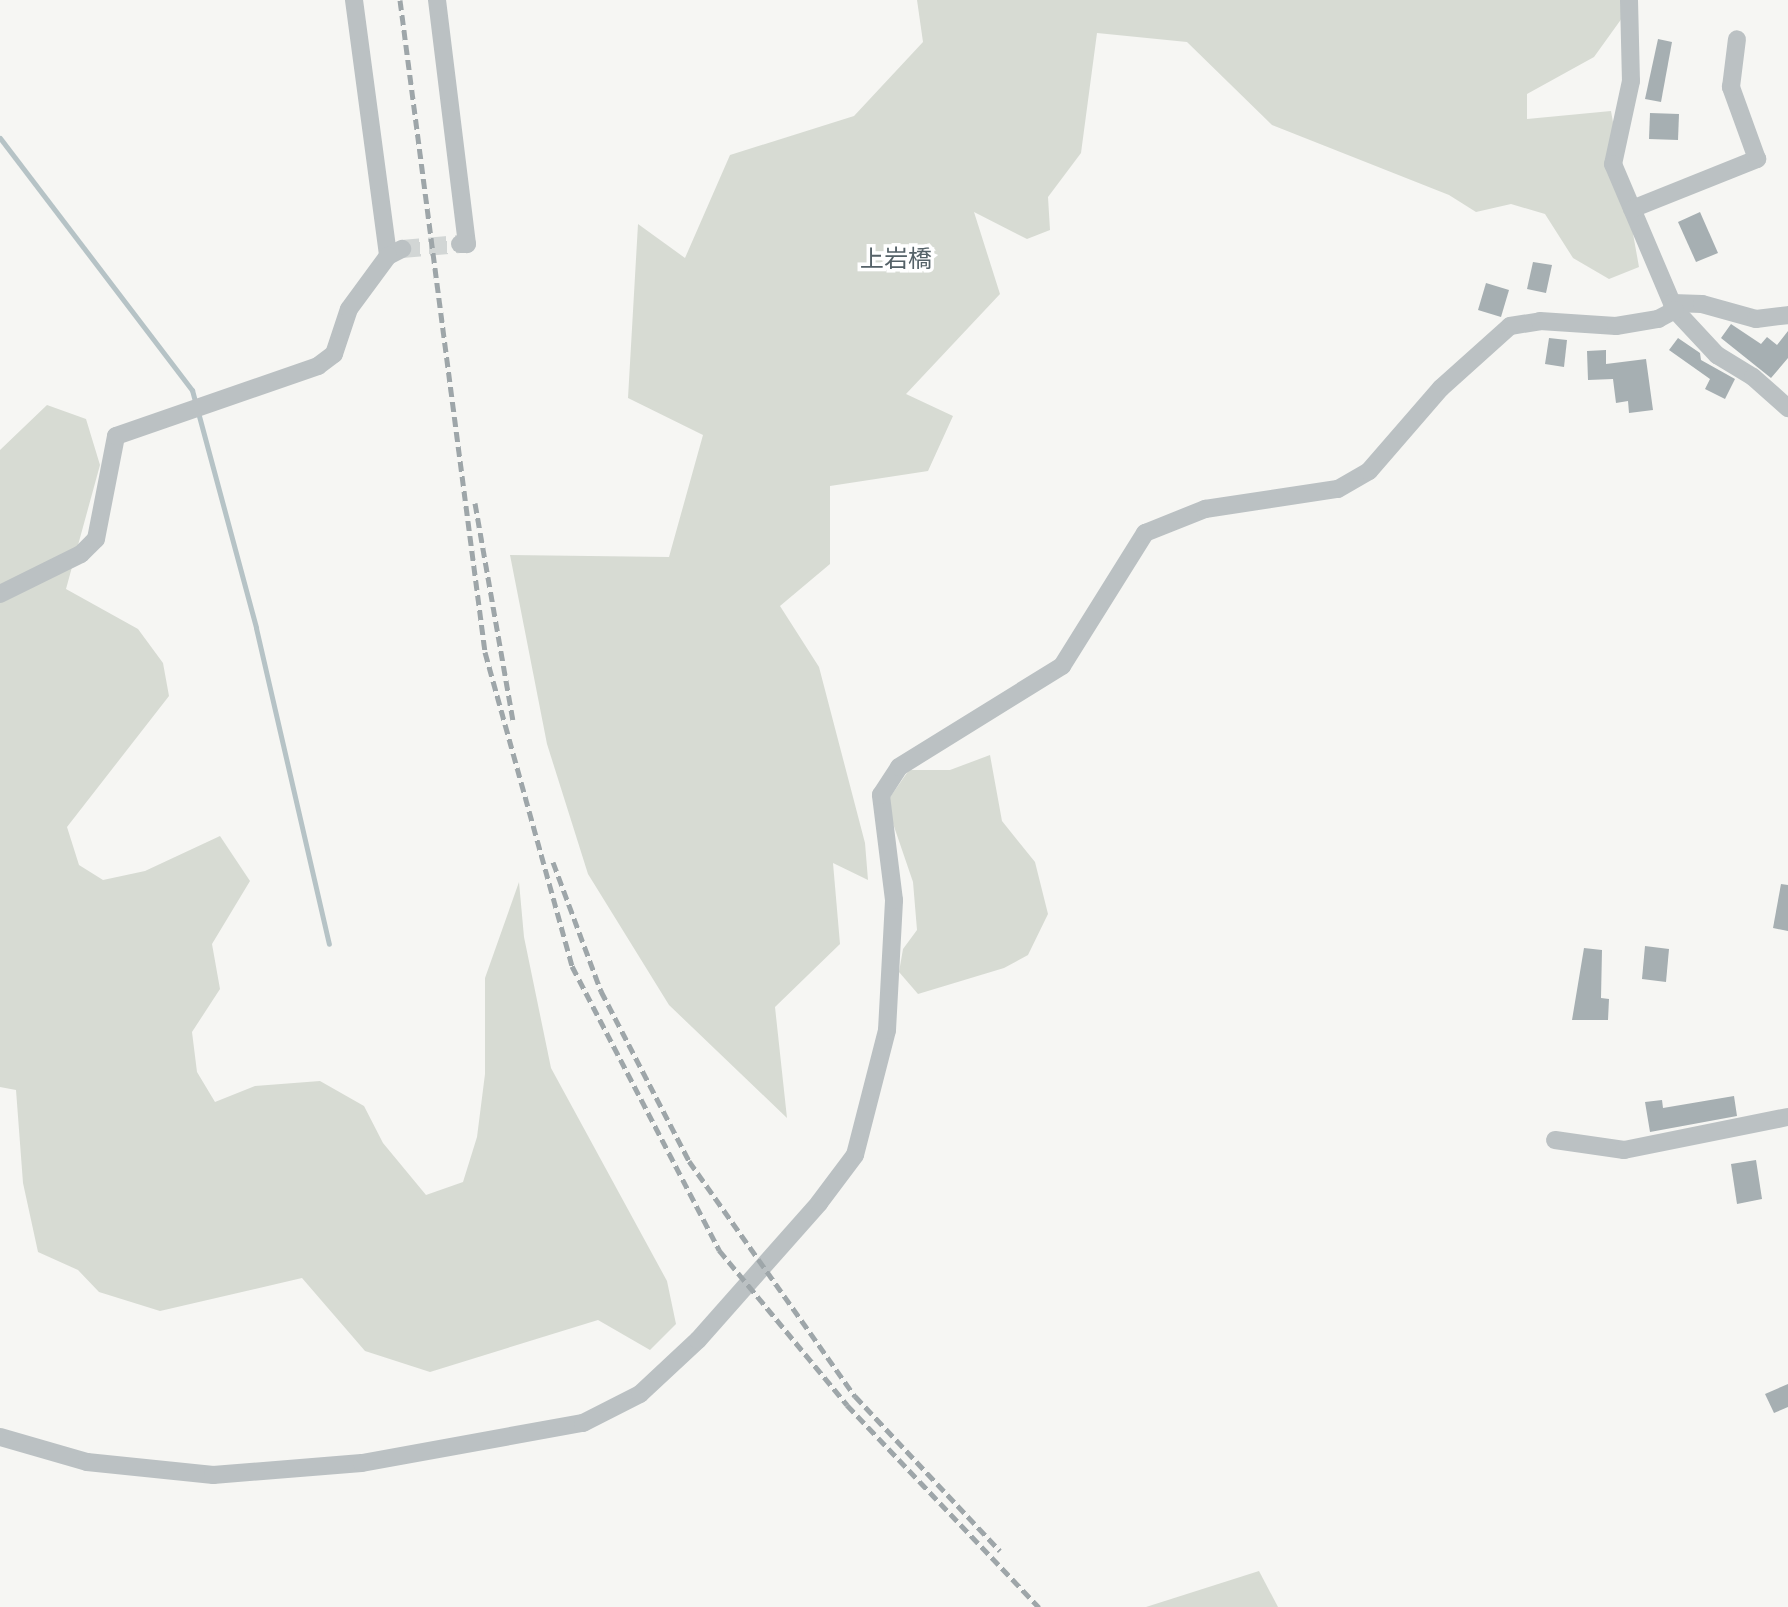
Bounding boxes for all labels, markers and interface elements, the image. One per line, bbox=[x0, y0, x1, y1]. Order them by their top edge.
district label: 上岩橋 bbox=[860, 246, 932, 274]

